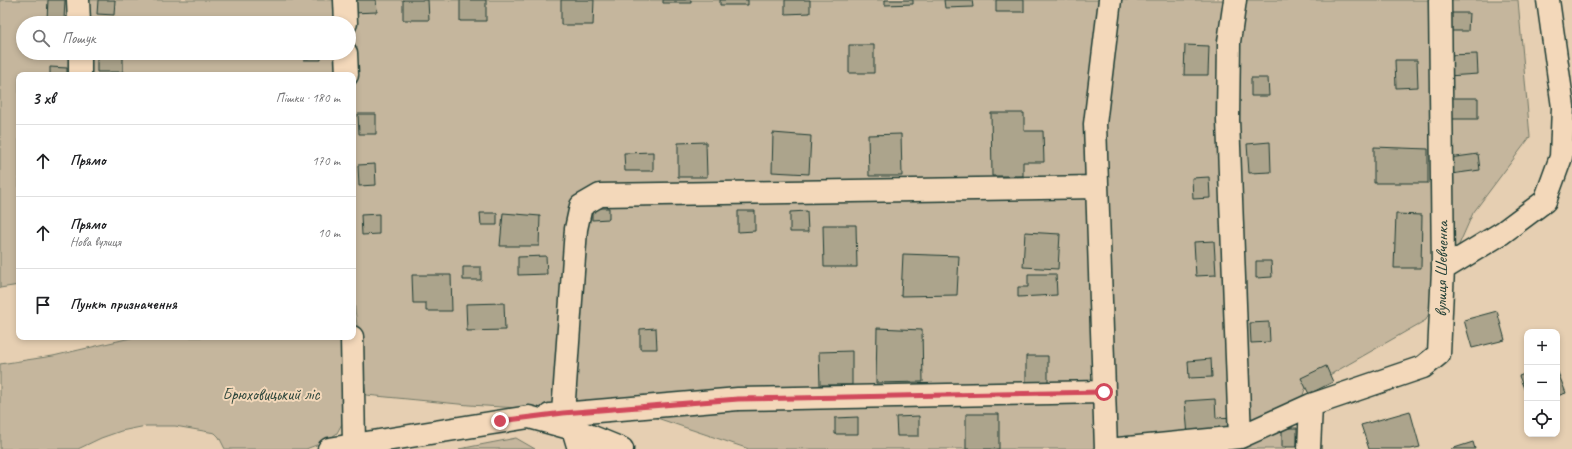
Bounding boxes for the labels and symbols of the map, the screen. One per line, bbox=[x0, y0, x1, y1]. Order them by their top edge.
street label: вулиця Шевченка bbox=[1430, 219, 1453, 317]
route start bbox=[1095, 383, 1113, 401]
park label: Брюховицький ліс bbox=[222, 384, 321, 405]
route end bbox=[491, 412, 509, 430]

